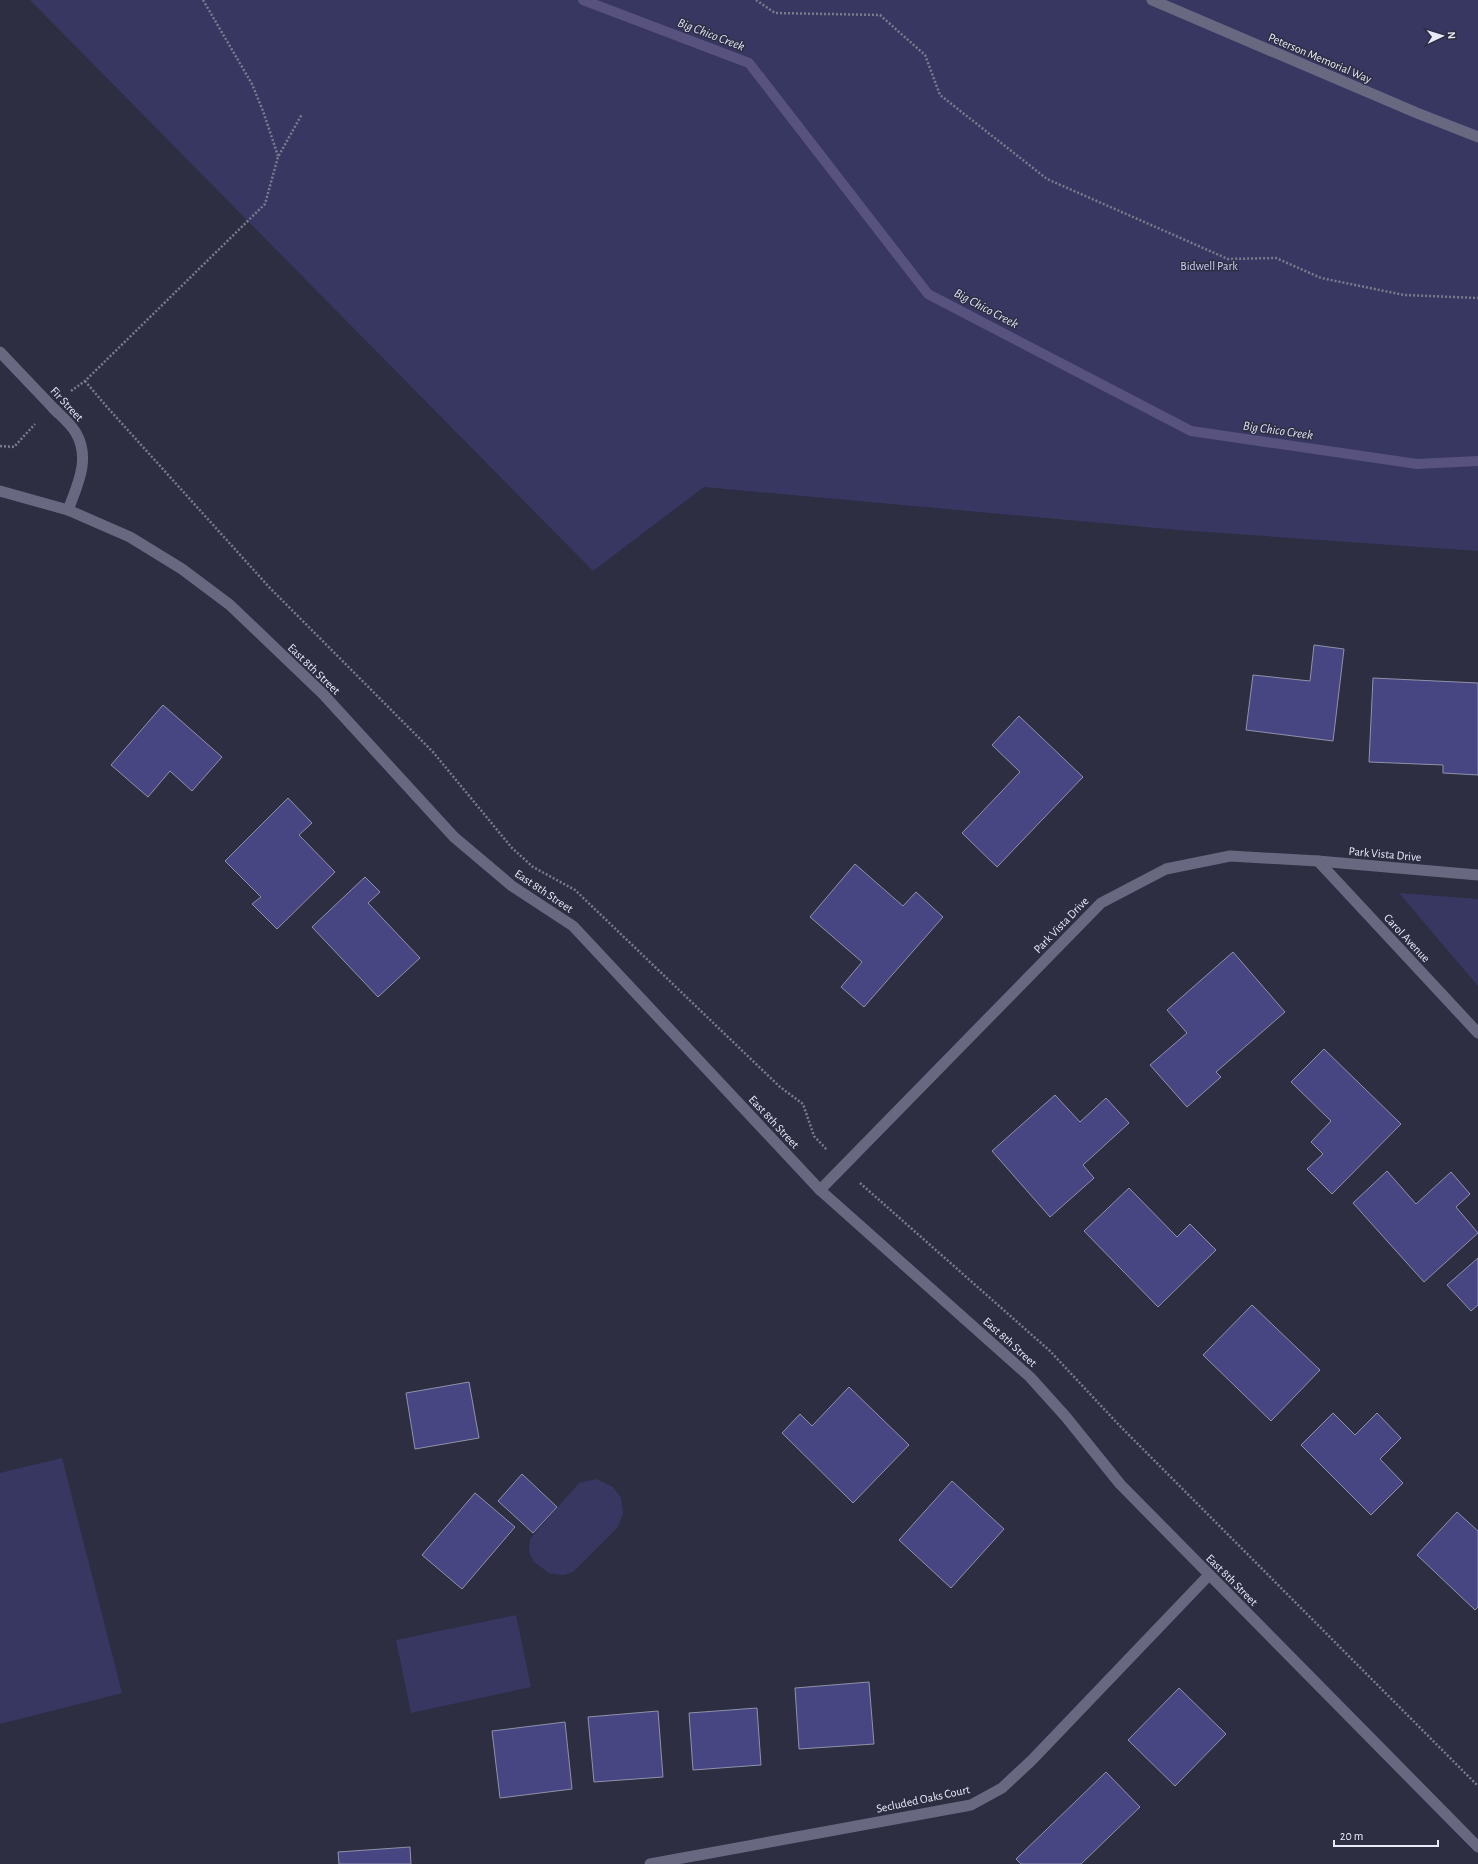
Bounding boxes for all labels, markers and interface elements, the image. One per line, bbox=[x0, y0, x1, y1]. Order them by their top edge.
water label: Big Chico Creek bbox=[676, 16, 746, 54]
north arrow bbox=[1422, 16, 1462, 56]
street label: Peterson Memorial Way bbox=[1266, 31, 1373, 86]
text: N bbox=[1446, 31, 1457, 40]
park label: Bidwell Park bbox=[1180, 260, 1238, 272]
water label: Big Chico Creek bbox=[952, 287, 1020, 331]
street label: Fir Street bbox=[48, 384, 86, 424]
water label: Big Chico Creek bbox=[1242, 420, 1314, 442]
street label: East 8th Street bbox=[286, 641, 343, 697]
street label: Park Vista Drive bbox=[1348, 845, 1422, 863]
street label: East 8th Street bbox=[513, 867, 575, 915]
street label: Park Vista Drive bbox=[1031, 895, 1091, 955]
street label: Carol Avenue bbox=[1382, 911, 1432, 965]
street label: East 8th Street bbox=[747, 1093, 801, 1151]
street label: East 8th Street bbox=[981, 1315, 1039, 1369]
street label: East 8th Street bbox=[1204, 1552, 1260, 1608]
street label: Secluded Oaks Court bbox=[875, 1783, 971, 1815]
scale bar bbox=[1334, 1822, 1438, 1848]
text: 20 m bbox=[1340, 1830, 1363, 1842]

